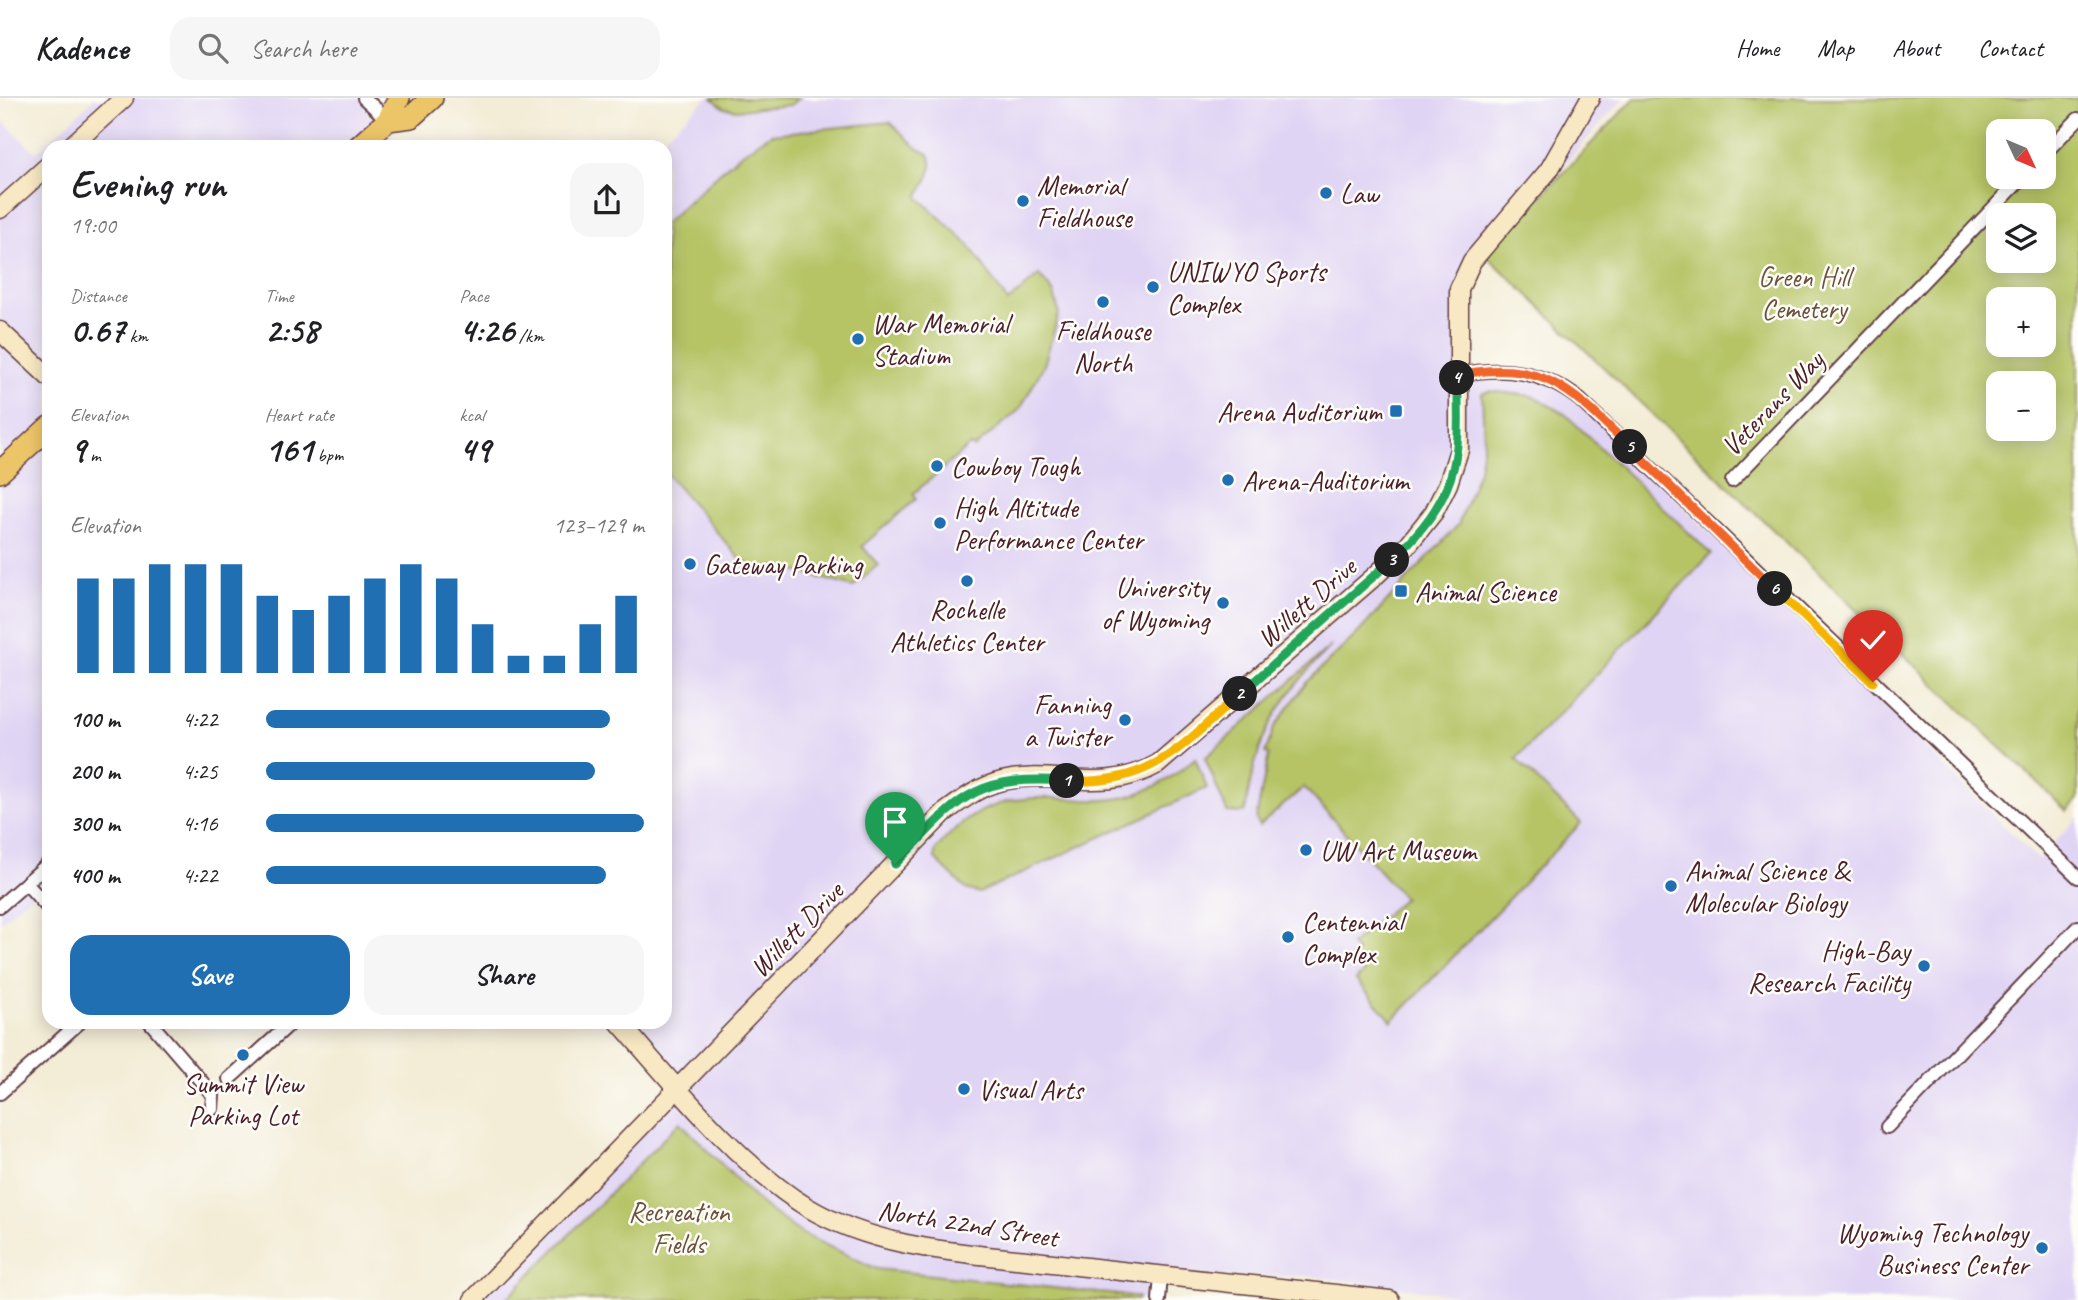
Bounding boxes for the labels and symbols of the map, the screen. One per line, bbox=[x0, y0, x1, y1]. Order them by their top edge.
north arrow bbox=[1986, 119, 2056, 189]
place label: Memorial Fieldhouse bbox=[1037, 168, 1134, 235]
place label: Law bbox=[1340, 176, 1381, 211]
marker: Law bbox=[1318, 185, 1334, 201]
marker: Memorial Fieldhouse bbox=[1015, 193, 1031, 209]
place label: UNIWYO Sports Complex bbox=[1167, 254, 1328, 321]
park label: Green Hill Cemetery bbox=[1758, 259, 1855, 326]
marker: UNIWYO Sports Complex bbox=[1145, 279, 1161, 295]
marker: Fieldhouse North bbox=[1095, 294, 1111, 310]
place label: War Memorial Stadium bbox=[872, 306, 1014, 373]
place label: Fieldhouse North bbox=[1056, 313, 1152, 380]
marker: War Memorial Stadium bbox=[850, 331, 866, 347]
street label: Veterans Way bbox=[1714, 342, 1833, 463]
pin: 4 bbox=[1440, 360, 1474, 396]
place label: Arena Auditorium bbox=[1217, 394, 1383, 429]
marker: Arena Auditorium bbox=[1388, 403, 1404, 419]
pin: 5 bbox=[1612, 430, 1648, 464]
place label: Cowboy Tough bbox=[951, 449, 1081, 484]
marker: Cowboy Tough bbox=[929, 458, 945, 474]
place label: Arena-Auditorium bbox=[1242, 463, 1411, 498]
marker: Arena-Auditorium bbox=[1220, 472, 1236, 488]
place label: High Altitude Performance Center bbox=[954, 490, 1145, 557]
marker: High Altitude Performance Center bbox=[932, 515, 948, 531]
pin: 3 bbox=[1374, 542, 1410, 578]
place label: Gateway Parking bbox=[704, 547, 864, 582]
street label: Willett Drive bbox=[1250, 549, 1365, 655]
marker: Gateway Parking bbox=[682, 556, 698, 572]
place label: University of Wyoming bbox=[1101, 570, 1211, 637]
pin: 6 bbox=[1758, 572, 1792, 606]
marker: Rochelle Athletics Center bbox=[959, 573, 975, 589]
place label: Animal Science bbox=[1415, 574, 1558, 609]
marker: Animal Science bbox=[1393, 583, 1409, 599]
place label: Rochelle Athletics Center bbox=[890, 592, 1046, 659]
marker: University of Wyoming bbox=[1215, 595, 1231, 611]
pin bbox=[1843, 610, 1903, 682]
pin: 2 bbox=[1222, 676, 1258, 712]
place label: Fanning a Twister bbox=[1024, 687, 1114, 754]
marker: Fanning a Twister bbox=[1117, 712, 1133, 728]
pin: 1 bbox=[1050, 764, 1084, 798]
pin bbox=[865, 792, 925, 864]
place label: UW Art Museum bbox=[1320, 833, 1478, 868]
marker: UW Art Museum bbox=[1298, 842, 1314, 858]
place label: Animal Science & Molecular Biology bbox=[1685, 853, 1852, 920]
street label: Willett Drive bbox=[742, 873, 852, 985]
marker: Animal Science & Molecular Biology bbox=[1663, 878, 1679, 894]
place label: Centennial Complex bbox=[1302, 904, 1408, 971]
marker: Centennial Complex bbox=[1280, 929, 1296, 945]
place label: High-Bay Research Facility bbox=[1748, 933, 1912, 1000]
marker: High-Bay Research Facility bbox=[1916, 958, 1932, 974]
marker: Summit View Parking Lot bbox=[235, 1047, 251, 1063]
place label: Summit View Parking Lot bbox=[183, 1066, 306, 1133]
place label: Visual Arts bbox=[978, 1072, 1085, 1107]
marker: Visual Arts bbox=[956, 1081, 972, 1097]
street label: North 22nd Street bbox=[876, 1192, 1063, 1255]
park label: Recreation Fields bbox=[628, 1194, 731, 1261]
place label: Wyoming Technology Business Center bbox=[1837, 1215, 2031, 1282]
marker: Wyoming Technology Business Center bbox=[2034, 1240, 2050, 1256]

